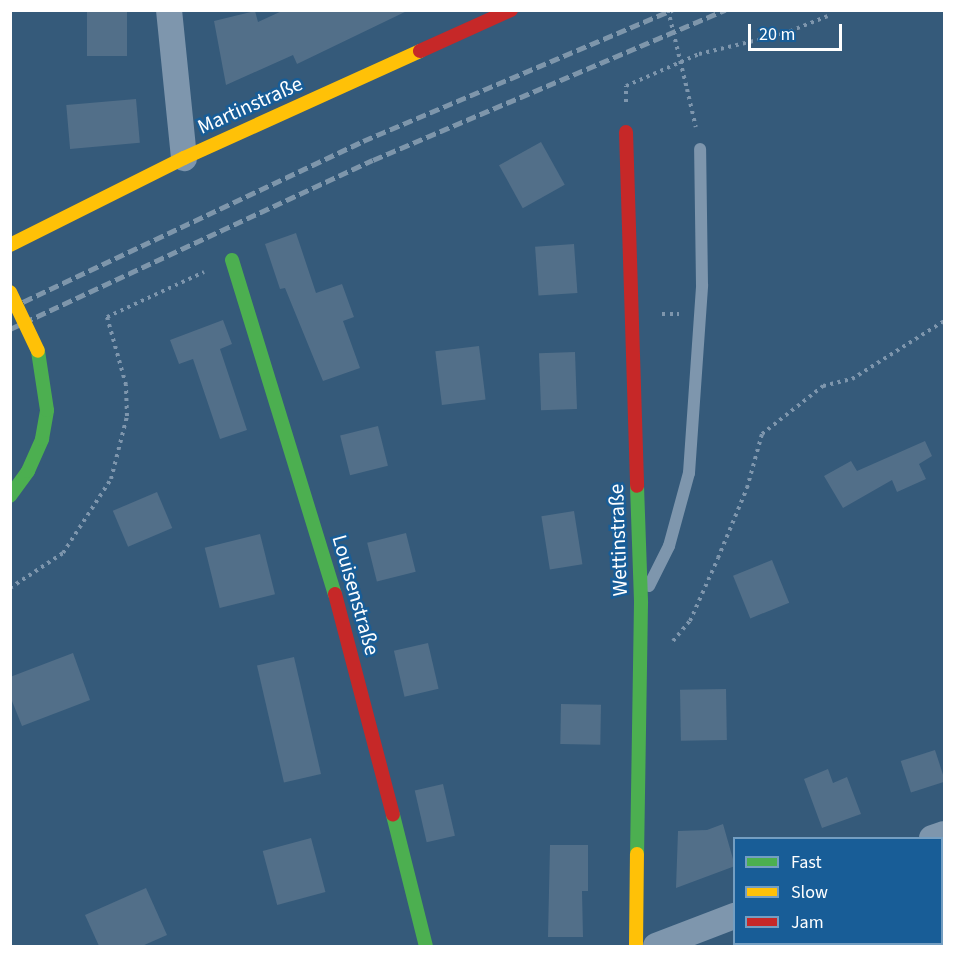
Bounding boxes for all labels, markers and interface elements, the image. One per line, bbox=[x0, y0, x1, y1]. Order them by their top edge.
scale bar bbox=[751, 12, 846, 50]
text: 20 m bbox=[759, 22, 795, 47]
street label: Martinstraße bbox=[194, 71, 306, 139]
street label: Wettinstraße bbox=[603, 483, 633, 597]
street label: Louisenstraße bbox=[327, 532, 385, 658]
legend bbox=[733, 837, 943, 945]
text: Fast bbox=[791, 850, 822, 875]
text: Slow bbox=[791, 880, 828, 905]
text: Jam bbox=[791, 910, 824, 935]

